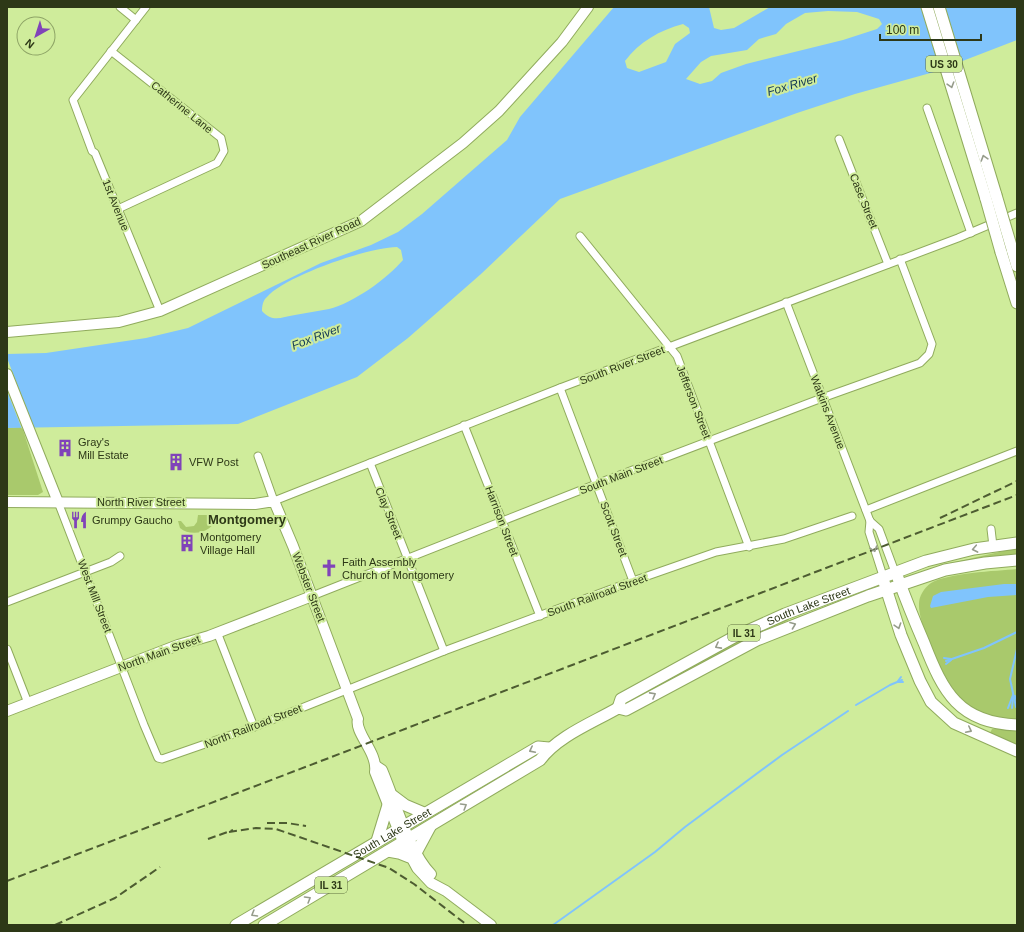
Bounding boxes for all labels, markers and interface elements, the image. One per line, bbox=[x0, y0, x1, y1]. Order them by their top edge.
north arrow bbox=[16, 16, 56, 56]
scale bar bbox=[880, 16, 981, 42]
text: 100 m bbox=[886, 23, 919, 37]
text: N bbox=[23, 37, 37, 51]
road number: US 30 bbox=[926, 56, 962, 72]
water label: Fox River bbox=[765, 71, 820, 99]
street label: Catherine Lane bbox=[149, 79, 215, 135]
one-way arrow bbox=[946, 81, 955, 88]
one-way arrow bbox=[980, 155, 989, 162]
street label: Case Street bbox=[848, 172, 880, 230]
street label: 1st Avenue bbox=[100, 178, 132, 232]
street label: Southeast River Road bbox=[260, 215, 362, 271]
water label: Fox River bbox=[290, 321, 343, 353]
street label: South River Street bbox=[578, 343, 666, 387]
street label: Jefferson Street bbox=[675, 364, 713, 440]
street label: Watkins Avenue bbox=[808, 373, 848, 451]
place label: Gray's Mill Estate bbox=[78, 436, 129, 461]
building icon: Gray's Mill Estate bbox=[55, 438, 75, 458]
building icon: VFW Post bbox=[166, 452, 186, 472]
street label: South Main Street bbox=[578, 454, 664, 496]
place label: VFW Post bbox=[189, 456, 239, 468]
street label: Harrison Street bbox=[483, 484, 521, 558]
street label: Clay Street bbox=[373, 486, 405, 540]
street label: North River Street bbox=[97, 496, 185, 508]
street label: Scott Street bbox=[598, 500, 630, 558]
restaurant icon: Grumpy Gaucho bbox=[69, 510, 89, 530]
district label: Montgomery bbox=[208, 512, 287, 527]
place label: Grumpy Gaucho bbox=[92, 514, 173, 526]
place label: Montgomery Village Hall bbox=[200, 531, 262, 556]
building icon: Montgomery Village Hall bbox=[177, 533, 197, 553]
one-way arrow bbox=[972, 544, 978, 553]
one-way arrow bbox=[870, 545, 878, 552]
street label: Webster Street bbox=[290, 551, 328, 623]
place label: Faith Assembly Church of Montgomery bbox=[342, 556, 454, 581]
street label: West Mill Street bbox=[76, 558, 114, 634]
church icon: Faith Assembly Church of Montgomery bbox=[319, 558, 339, 578]
street label: South Railroad Street bbox=[546, 571, 648, 619]
street label: South Lake Street bbox=[765, 584, 851, 627]
one-way arrow bbox=[789, 622, 796, 630]
one-way arrow bbox=[894, 623, 902, 630]
road number: IL 31 bbox=[728, 625, 760, 641]
street label: North Main Street bbox=[116, 633, 202, 673]
one-way arrow bbox=[715, 641, 722, 648]
one-way arrow bbox=[649, 692, 656, 700]
street label: North Railroad Street bbox=[203, 702, 303, 750]
one-way arrow bbox=[964, 726, 972, 733]
one-way arrow bbox=[529, 745, 537, 753]
one-way arrow bbox=[460, 803, 467, 810]
street label: South Lake Street bbox=[351, 806, 433, 861]
road number: IL 31 bbox=[315, 877, 347, 893]
one-way arrow bbox=[304, 896, 311, 904]
one-way arrow bbox=[251, 910, 258, 917]

